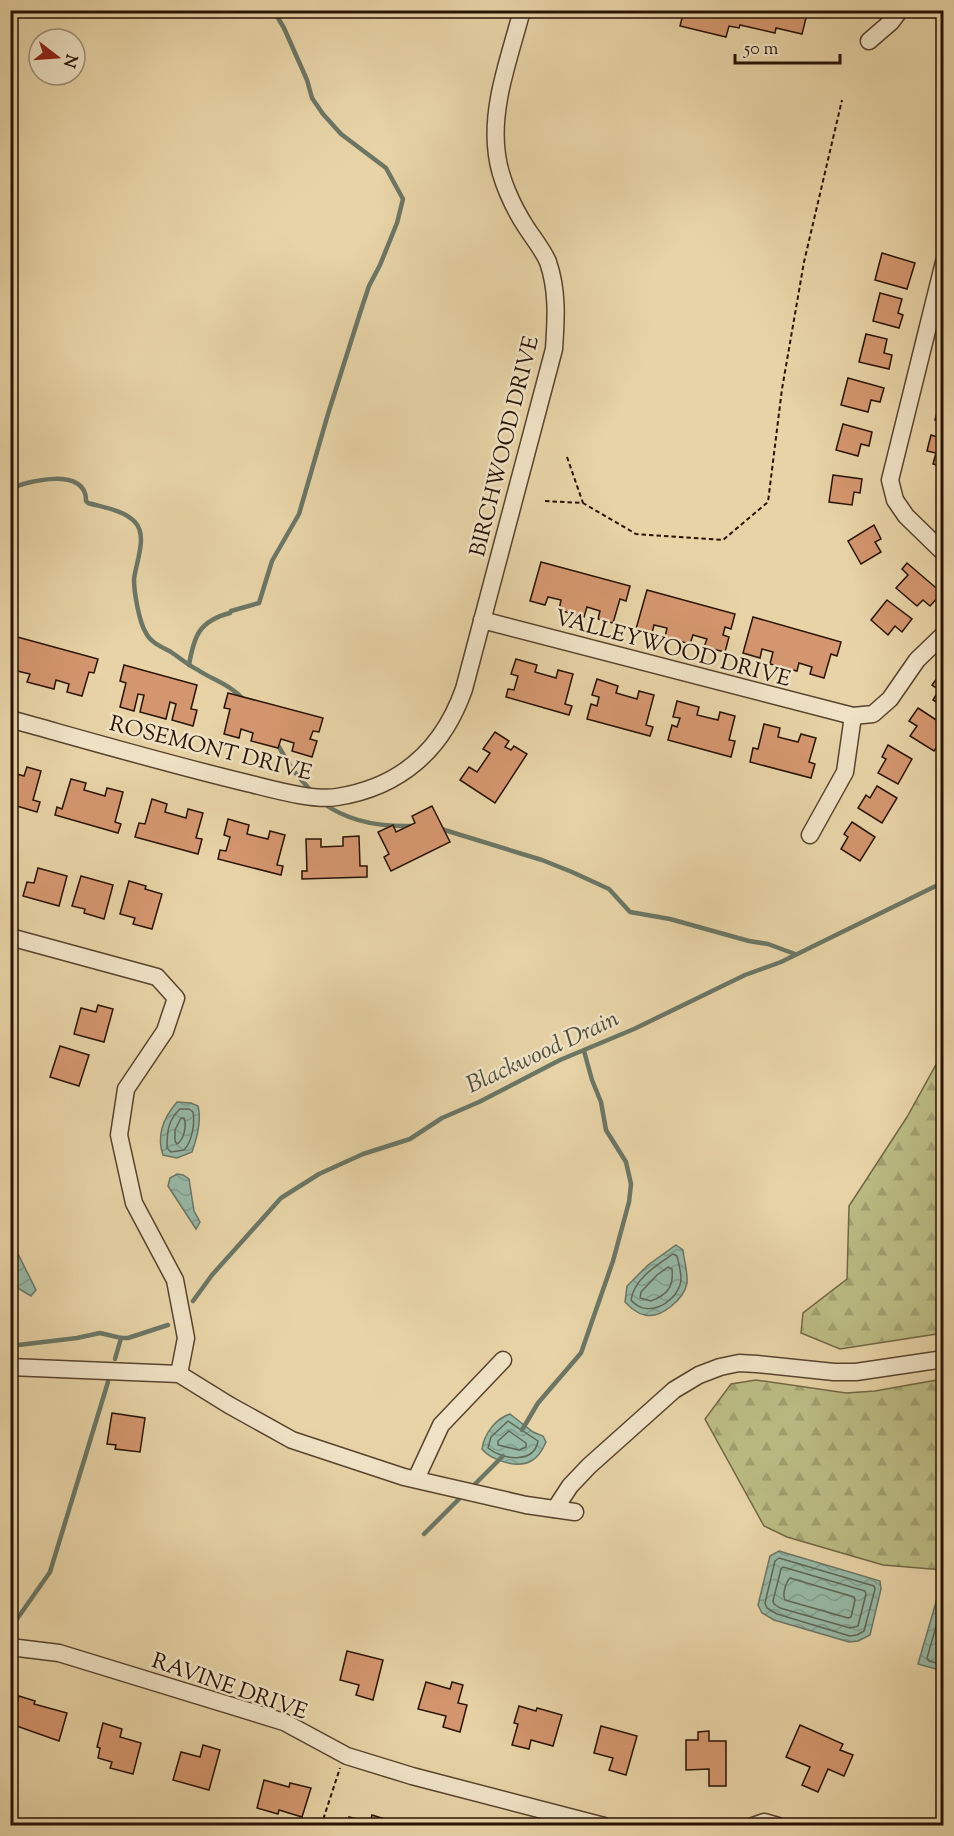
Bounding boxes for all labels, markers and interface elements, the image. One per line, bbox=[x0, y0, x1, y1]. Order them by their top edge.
north arrow bbox=[27, 27, 87, 87]
scale bar bbox=[735, 27, 840, 65]
text: 50 m bbox=[743, 37, 779, 63]
text: N bbox=[56, 51, 82, 70]
street label: BIRCHWOOD DRIVE bbox=[463, 333, 549, 560]
street label: VALLEYWOOD DRIVE bbox=[551, 603, 794, 697]
street label: ROSEMONT DRIVE bbox=[106, 709, 315, 791]
water label: Blackwood Drain bbox=[461, 1002, 625, 1103]
street label: RAVINE DRIVE bbox=[147, 1646, 311, 1729]

